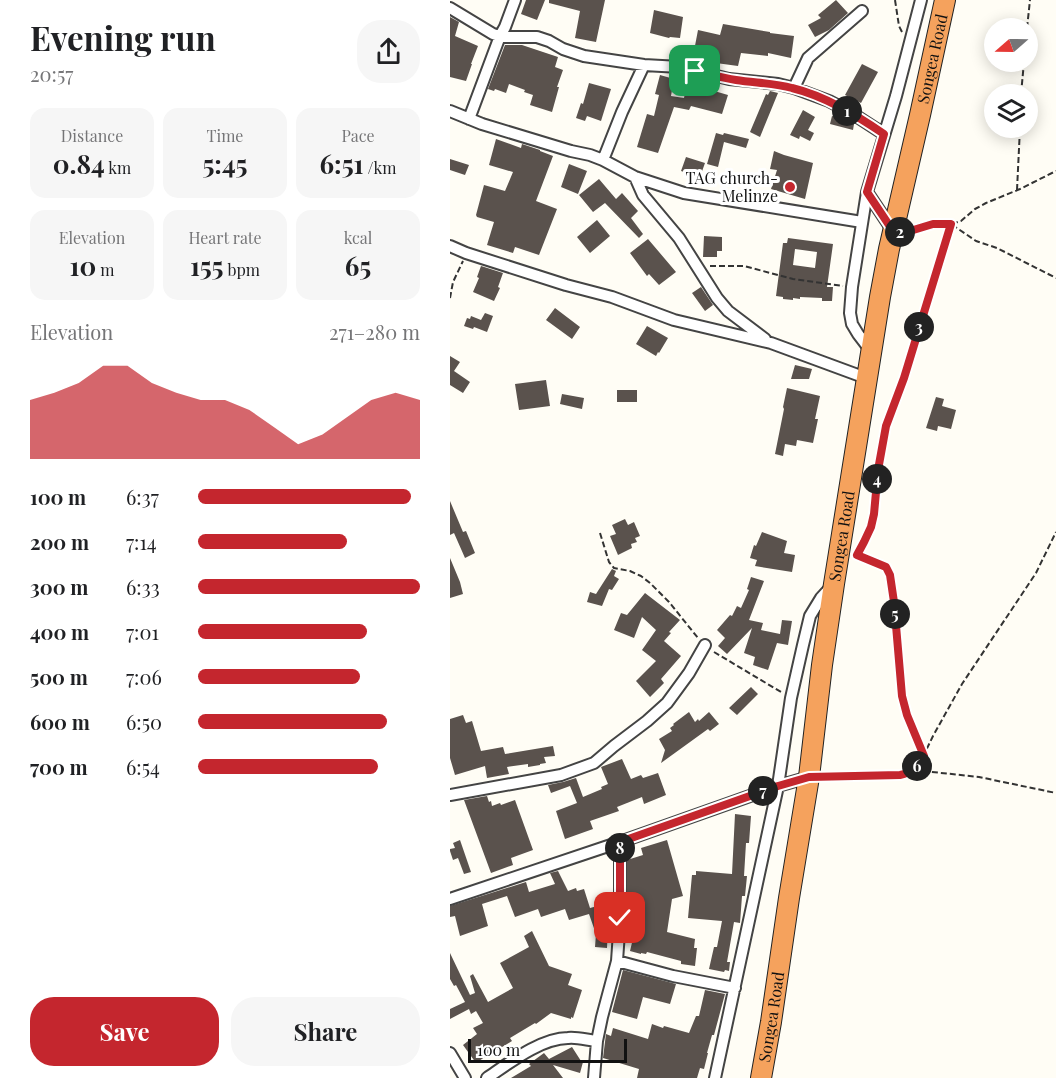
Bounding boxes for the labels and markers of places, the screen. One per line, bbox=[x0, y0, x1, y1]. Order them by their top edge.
pin bbox=[669, 45, 720, 96]
pin: 1 bbox=[832, 96, 862, 126]
place label: TAG church- Melinze bbox=[685, 167, 778, 206]
marker: TAG church- Melinze bbox=[783, 180, 797, 194]
pin: 2 bbox=[885, 217, 915, 247]
pin: 3 bbox=[904, 312, 934, 342]
pin: 4 bbox=[862, 464, 892, 494]
pin: 5 bbox=[880, 599, 910, 629]
pin: 6 bbox=[902, 751, 932, 781]
pin: 7 bbox=[748, 776, 778, 806]
pin: 8 bbox=[605, 833, 635, 863]
pin bbox=[594, 892, 645, 943]

